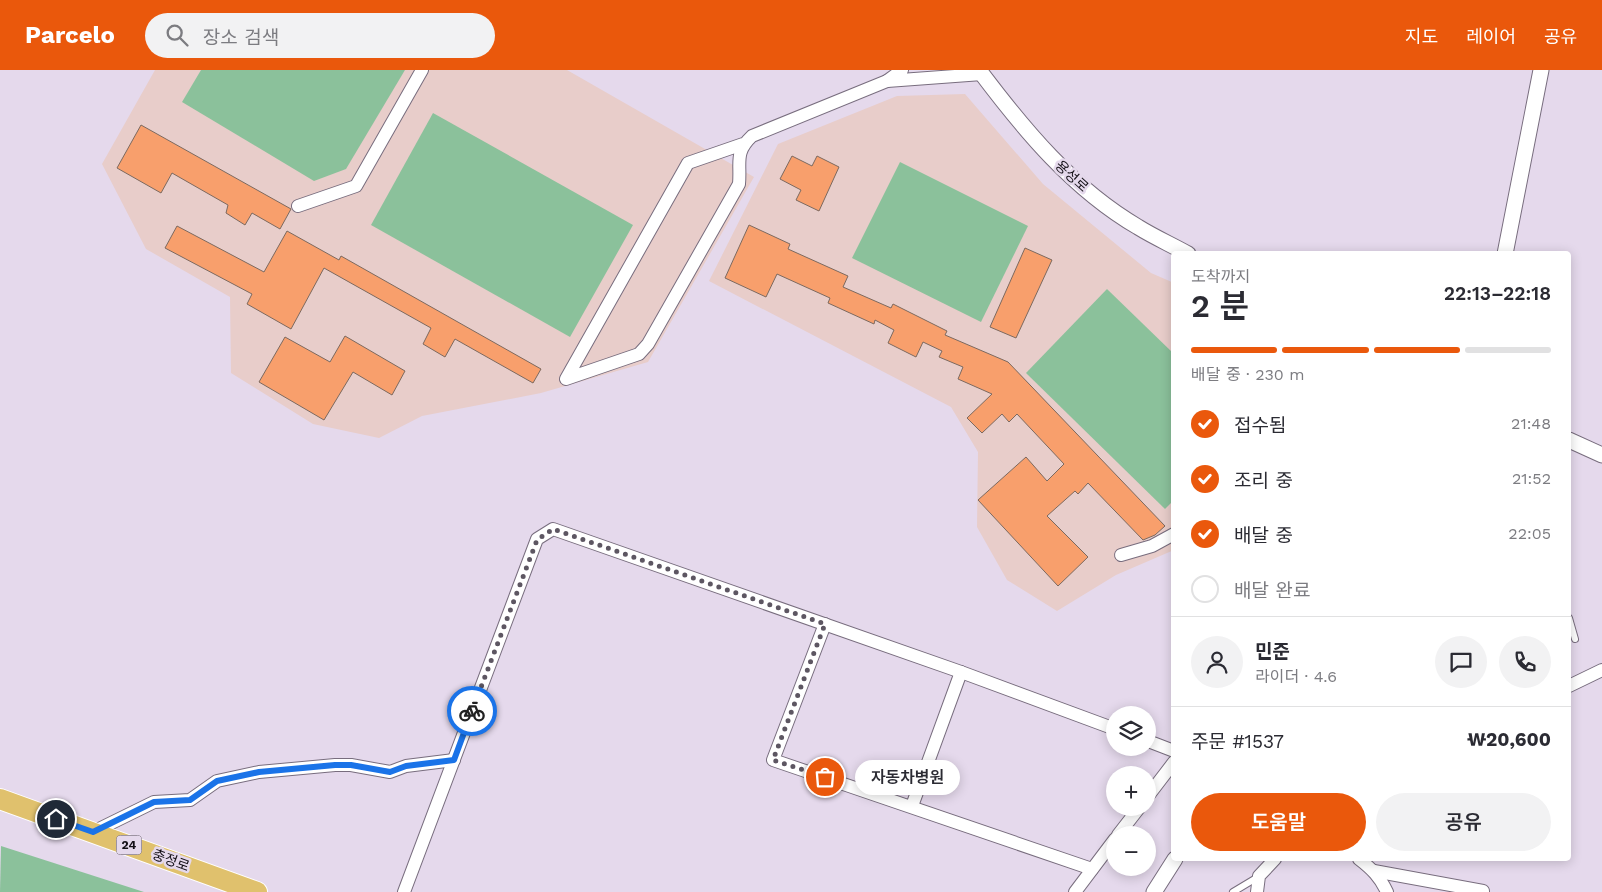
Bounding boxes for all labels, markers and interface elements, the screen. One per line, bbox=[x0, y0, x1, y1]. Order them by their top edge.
search box bbox=[145, 13, 495, 58]
text: Parcelo bbox=[25, 21, 115, 49]
icon: search bbox=[163, 21, 191, 49]
text: 장소 검색 bbox=[203, 26, 279, 49]
text: 지도 bbox=[1405, 26, 1438, 47]
text: 레이어 bbox=[1466, 26, 1516, 47]
text: 공유 bbox=[1544, 26, 1577, 47]
street label: 용성로 bbox=[1052, 157, 1092, 195]
text: 도착까지 bbox=[1191, 267, 1250, 286]
text: 22:13–22:18 bbox=[1444, 282, 1551, 305]
text: 2 분 bbox=[1191, 287, 1249, 325]
text: 배달 중 · 230 m bbox=[1191, 365, 1304, 384]
icon: check bbox=[1191, 410, 1219, 438]
text: 접수됨 bbox=[1234, 414, 1286, 437]
text: 21:48 bbox=[1511, 414, 1551, 433]
icon: check bbox=[1191, 465, 1219, 493]
text: 조리 중 bbox=[1234, 469, 1293, 492]
text: 21:52 bbox=[1512, 469, 1551, 488]
icon: check bbox=[1191, 520, 1219, 548]
text: 배달 중 bbox=[1234, 524, 1293, 547]
text: 22:05 bbox=[1508, 524, 1551, 543]
text: 배달 완료 bbox=[1234, 579, 1310, 602]
button: person bbox=[1191, 636, 1243, 688]
button: chat bbox=[1435, 636, 1487, 688]
button: phone bbox=[1499, 636, 1551, 688]
text: 민준 bbox=[1255, 640, 1290, 663]
text: 라이더 · 4.6 bbox=[1255, 667, 1337, 686]
courier bbox=[447, 686, 497, 736]
icon: bike bbox=[458, 697, 486, 725]
map controls bbox=[1106, 706, 1156, 876]
button: layers bbox=[1106, 706, 1156, 756]
text: ₩20,600 bbox=[1467, 728, 1551, 751]
text: 주문 #1537 bbox=[1191, 730, 1284, 753]
pin bbox=[804, 756, 846, 798]
callout: 자동차병원 bbox=[855, 760, 960, 794]
icon: bag bbox=[811, 763, 839, 791]
button: + bbox=[1106, 766, 1156, 816]
text: 자동차병원 bbox=[871, 768, 944, 787]
button: 도움말 bbox=[1191, 793, 1366, 851]
button: 공유 bbox=[1376, 793, 1551, 851]
pin bbox=[35, 798, 77, 840]
icon: home bbox=[42, 805, 70, 833]
button: − bbox=[1106, 826, 1156, 876]
road number: 24 bbox=[116, 836, 142, 854]
street label: 충정로 bbox=[150, 846, 192, 874]

